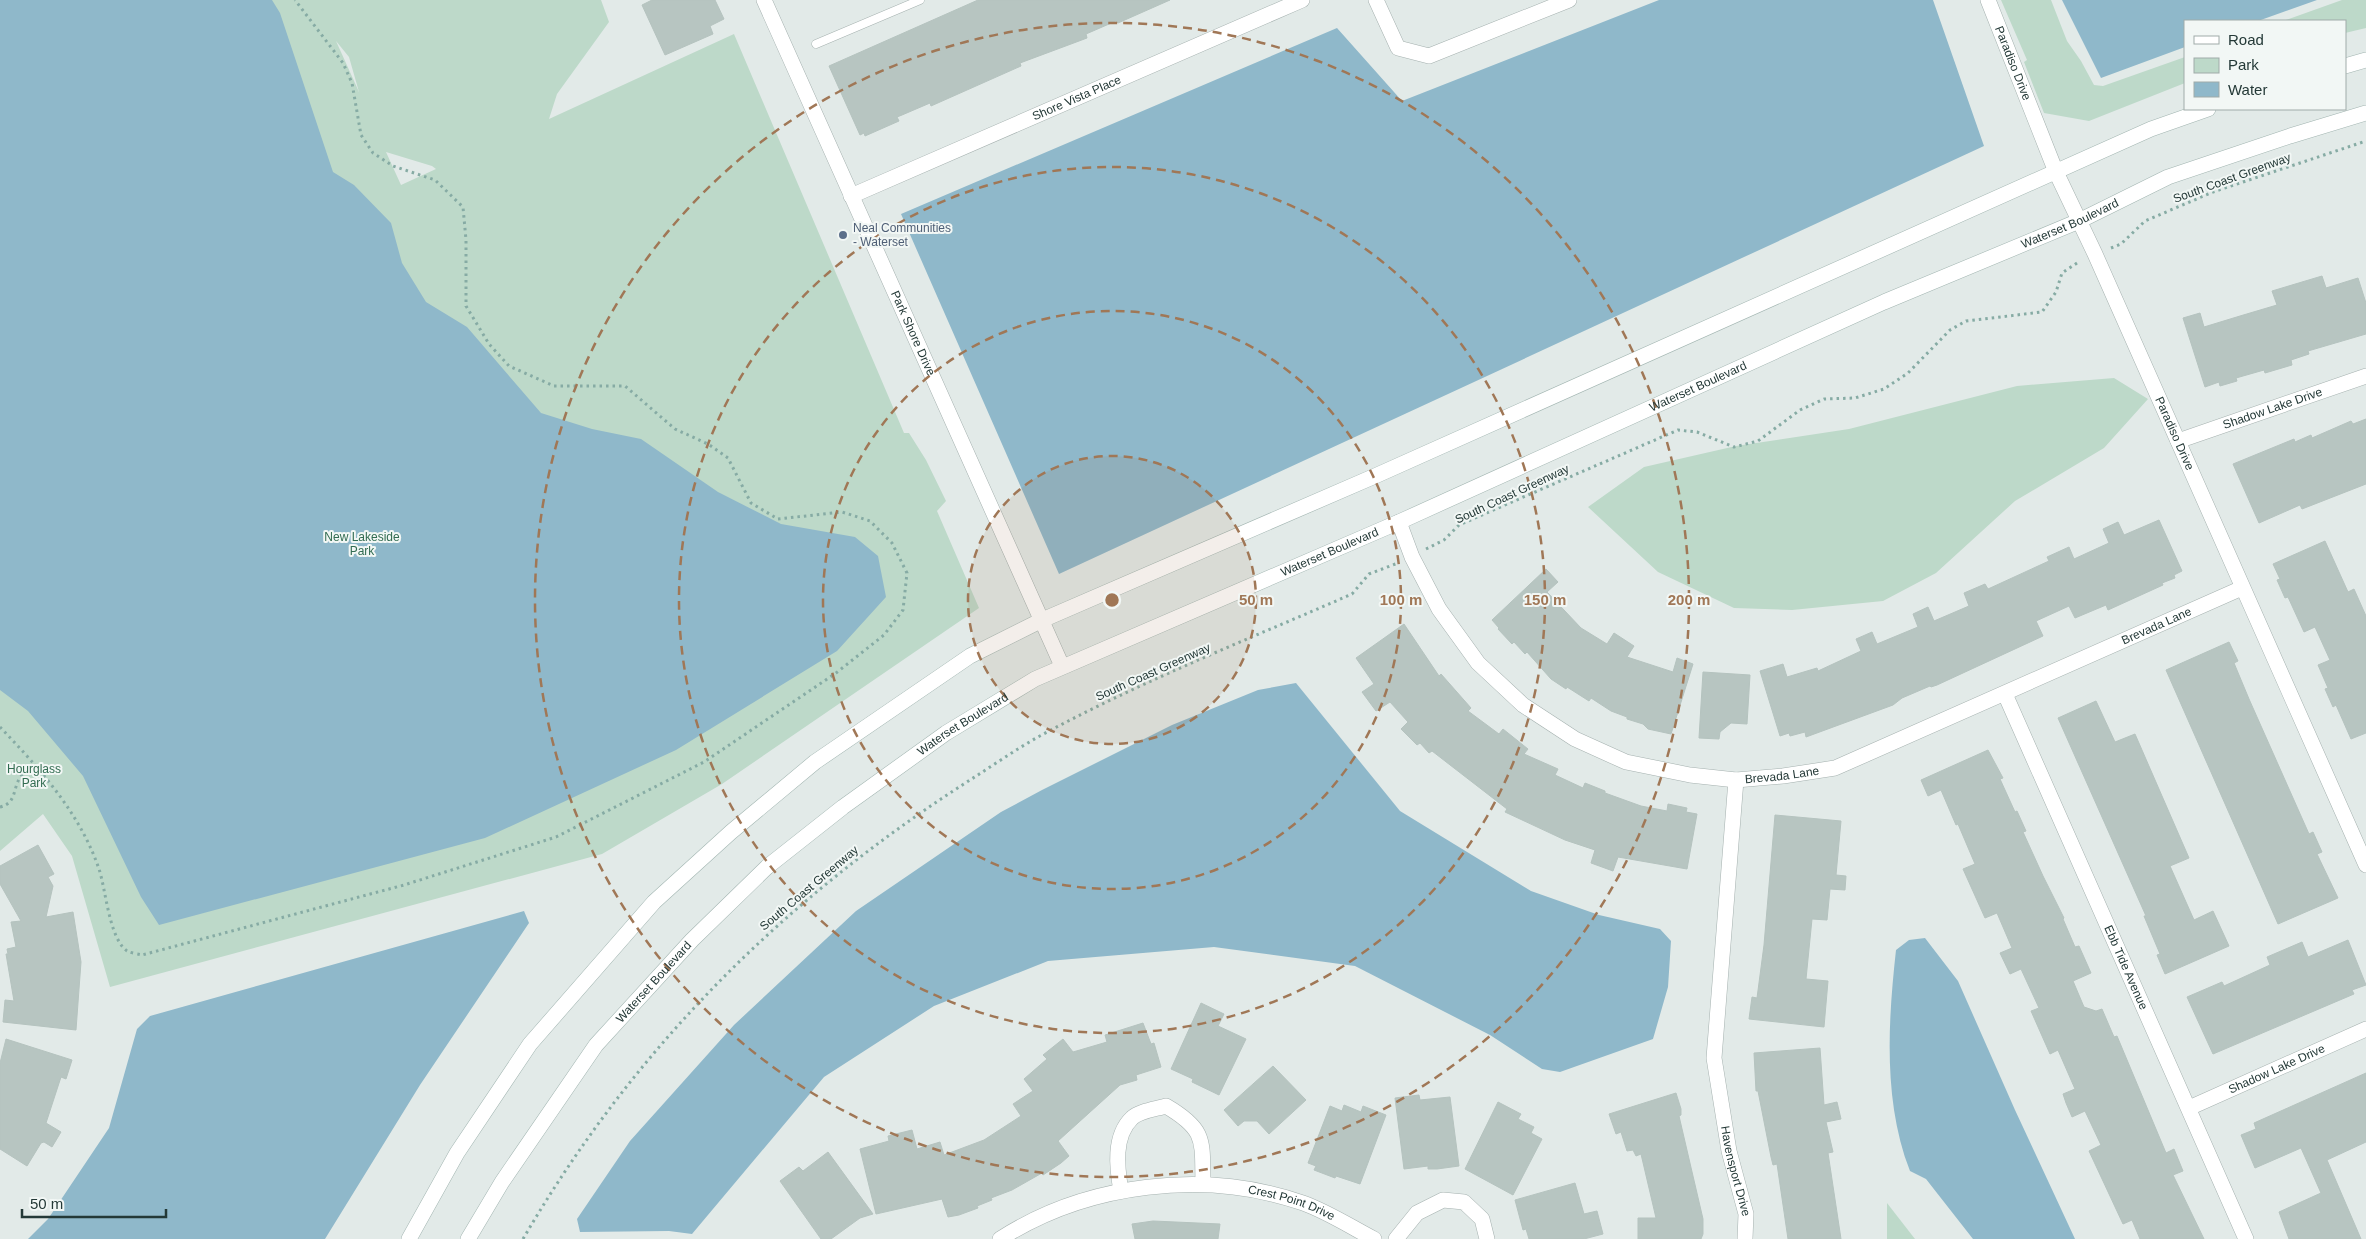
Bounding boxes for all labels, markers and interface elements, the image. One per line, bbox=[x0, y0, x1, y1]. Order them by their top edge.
legend bbox=[2184, 20, 2346, 110]
street label: Paradiso Drive bbox=[1992, 24, 2034, 103]
text: Road bbox=[2228, 31, 2264, 48]
text: Park bbox=[2228, 56, 2259, 73]
street label: Shore Vista Place bbox=[1030, 72, 1123, 123]
text: Water bbox=[2228, 81, 2267, 98]
street label: South Coast Greenway bbox=[2171, 150, 2293, 206]
street label: Waterset Boulevard bbox=[2019, 196, 2121, 251]
place label: Neal Communities - Waterset bbox=[853, 221, 951, 249]
marker: Neal Communities - Waterset bbox=[837, 229, 849, 241]
street label: Park Shore Drive bbox=[888, 289, 938, 378]
street label: Waterset Boulevard bbox=[1647, 358, 1749, 414]
street label: Shadow Lake Drive bbox=[2221, 385, 2324, 432]
street label: Paradiso Drive bbox=[2152, 395, 2197, 473]
street label: South Coast Greenway bbox=[1453, 461, 1571, 527]
street label: Waterset Boulevard bbox=[1279, 525, 1381, 579]
park label: New Lakeside Park bbox=[324, 530, 400, 558]
centre of rings bbox=[1103, 591, 1121, 609]
text: 50 m bbox=[1239, 591, 1273, 608]
text: 100 m bbox=[1380, 591, 1422, 608]
text: 150 m bbox=[1524, 591, 1566, 608]
text: 200 m bbox=[1668, 591, 1710, 608]
street label: Brevada Lane bbox=[2119, 604, 2194, 647]
street label: South Coast Greenway bbox=[1093, 640, 1213, 704]
street label: Waterset Boulevard bbox=[915, 690, 1011, 758]
park label: Hourglass Park bbox=[7, 762, 61, 790]
street label: Brevada Lane bbox=[1744, 763, 1820, 786]
street label: South Coast Greenway bbox=[757, 843, 861, 933]
street label: Ebb Tide Avenue bbox=[2101, 923, 2151, 1012]
street label: Waterset Boulevard bbox=[613, 938, 694, 1025]
street label: Shadow Lake Drive bbox=[2226, 1041, 2327, 1097]
street label: Havensport Drive bbox=[1718, 1125, 1753, 1218]
street label: Crest Point Drive bbox=[1247, 1182, 1338, 1223]
scale bar bbox=[22, 1186, 166, 1218]
text: 50 m bbox=[30, 1195, 63, 1212]

